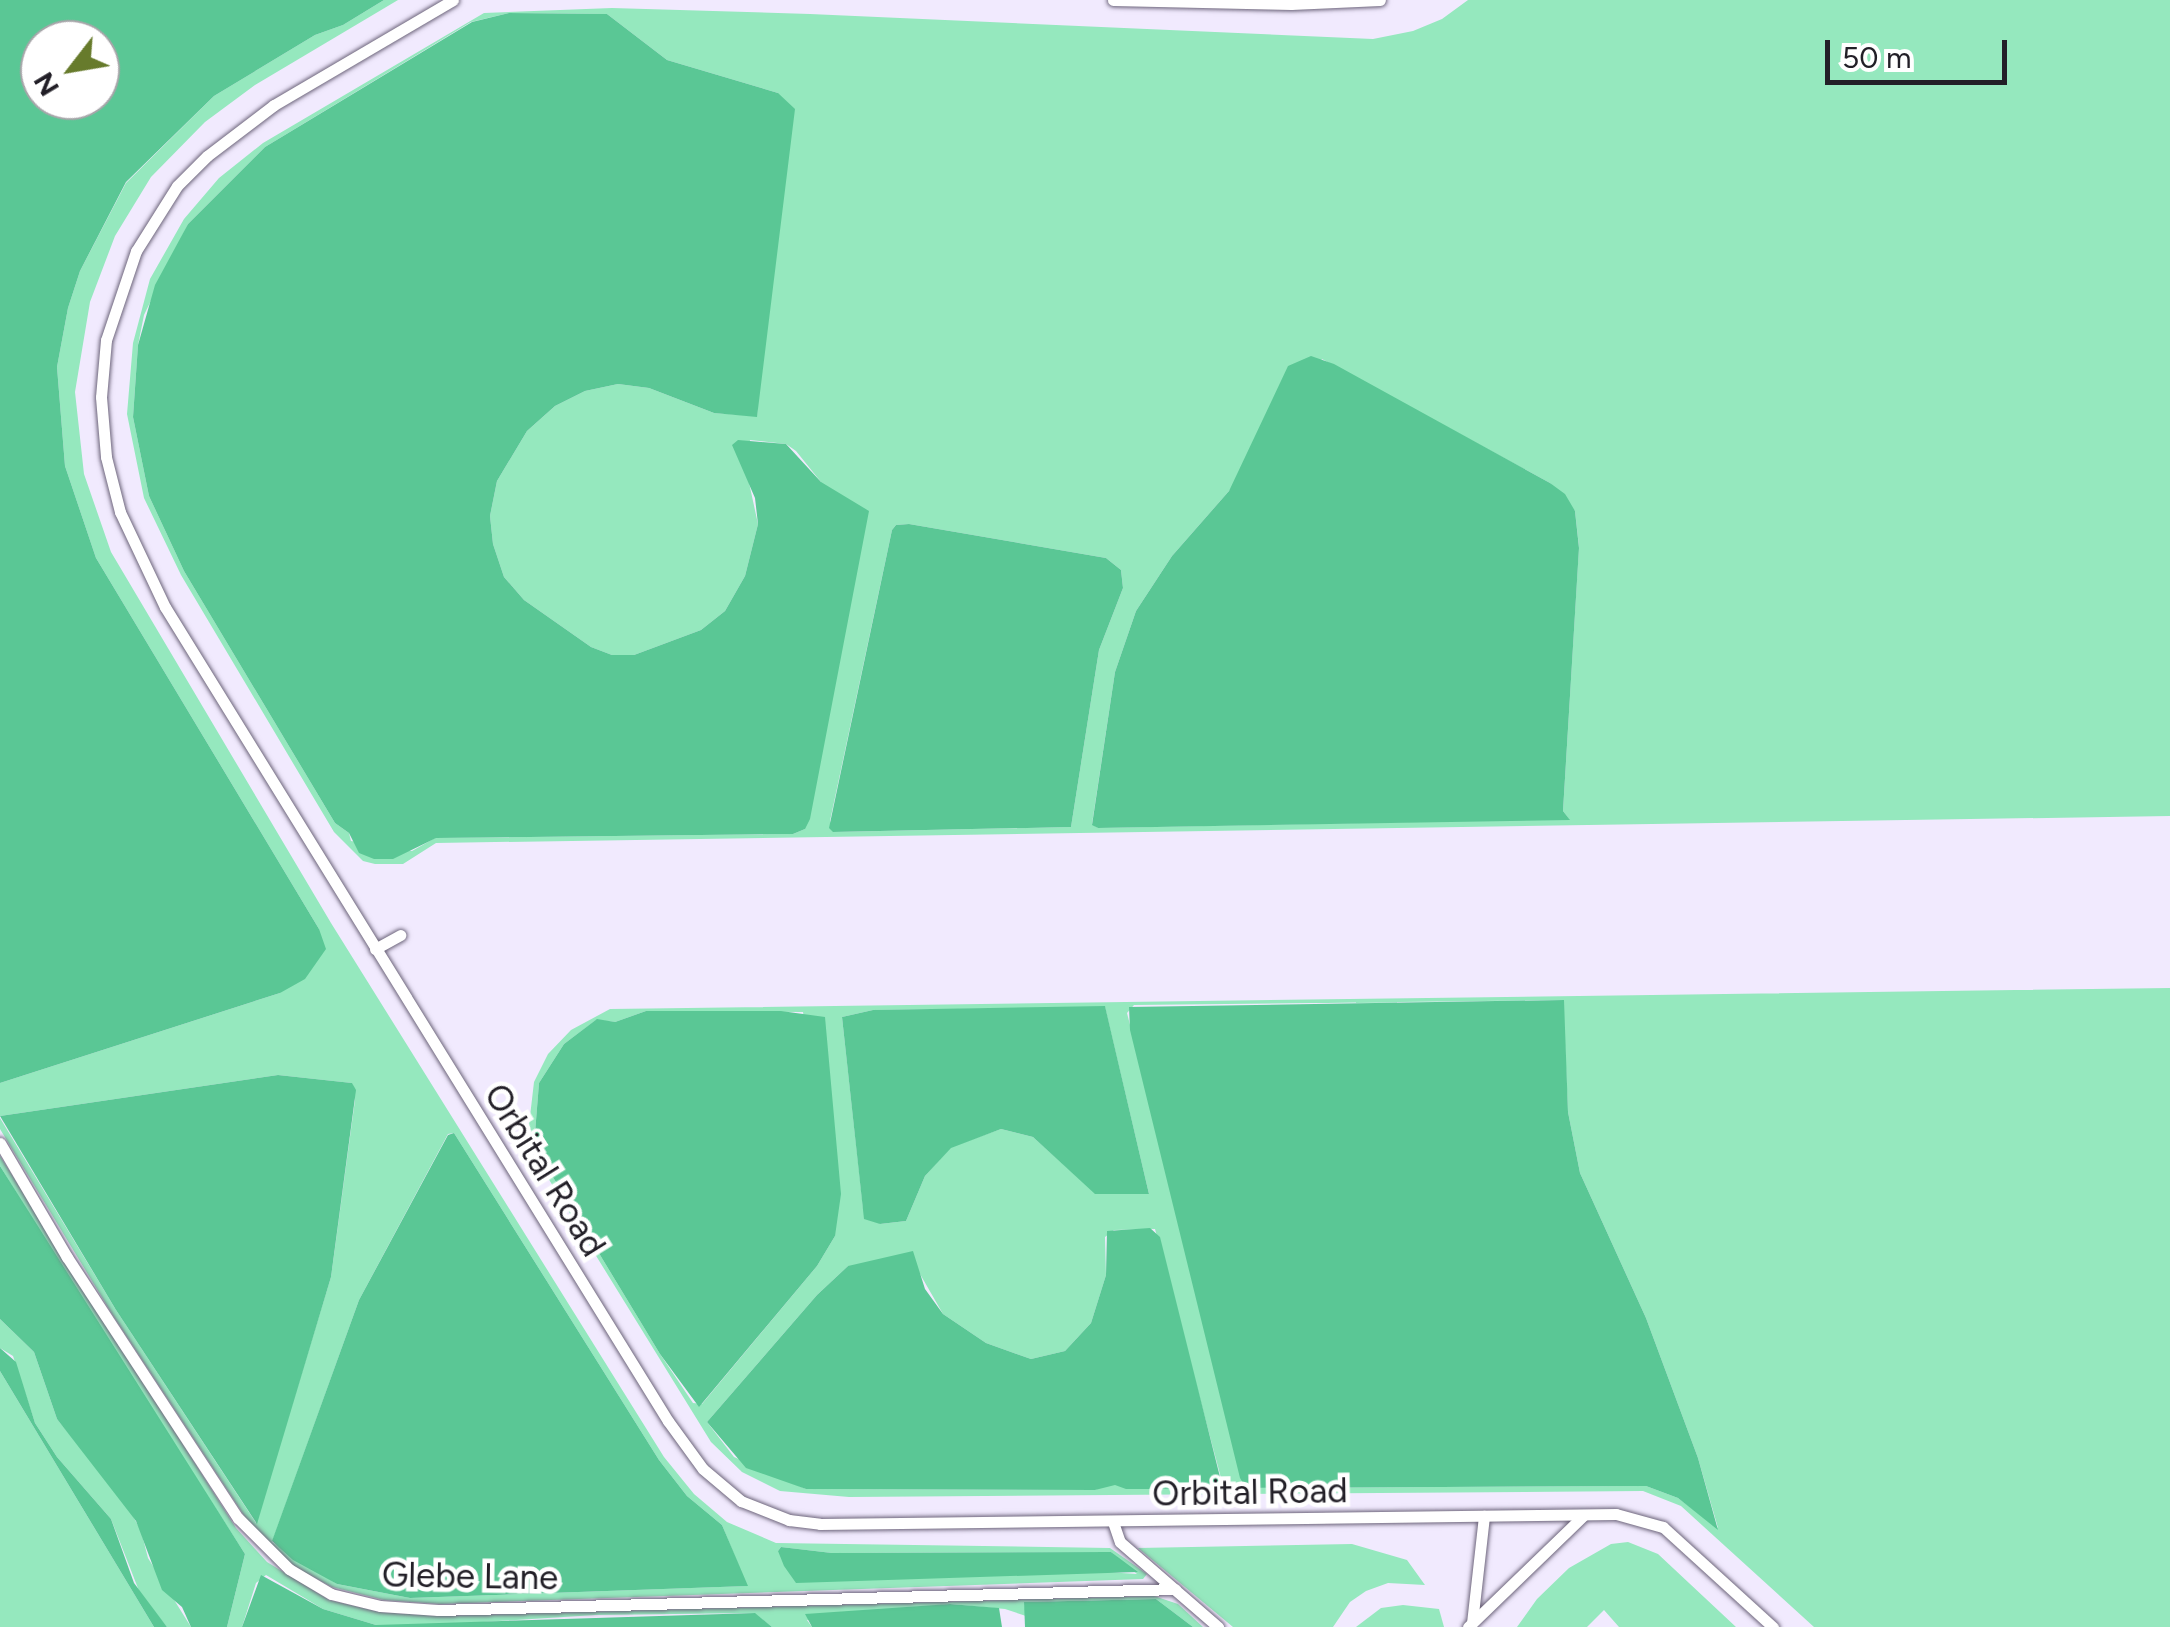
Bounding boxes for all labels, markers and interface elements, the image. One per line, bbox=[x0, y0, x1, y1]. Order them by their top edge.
north arrow bbox=[20, 20, 120, 120]
scale bar bbox=[1830, 20, 2012, 82]
text: 50 m bbox=[1842, 39, 1911, 76]
text: N bbox=[26, 66, 66, 102]
street label: Orbital Road bbox=[475, 1076, 615, 1264]
street label: Orbital Road bbox=[1152, 1469, 1348, 1515]
street label: Glebe Lane bbox=[381, 1553, 559, 1599]

